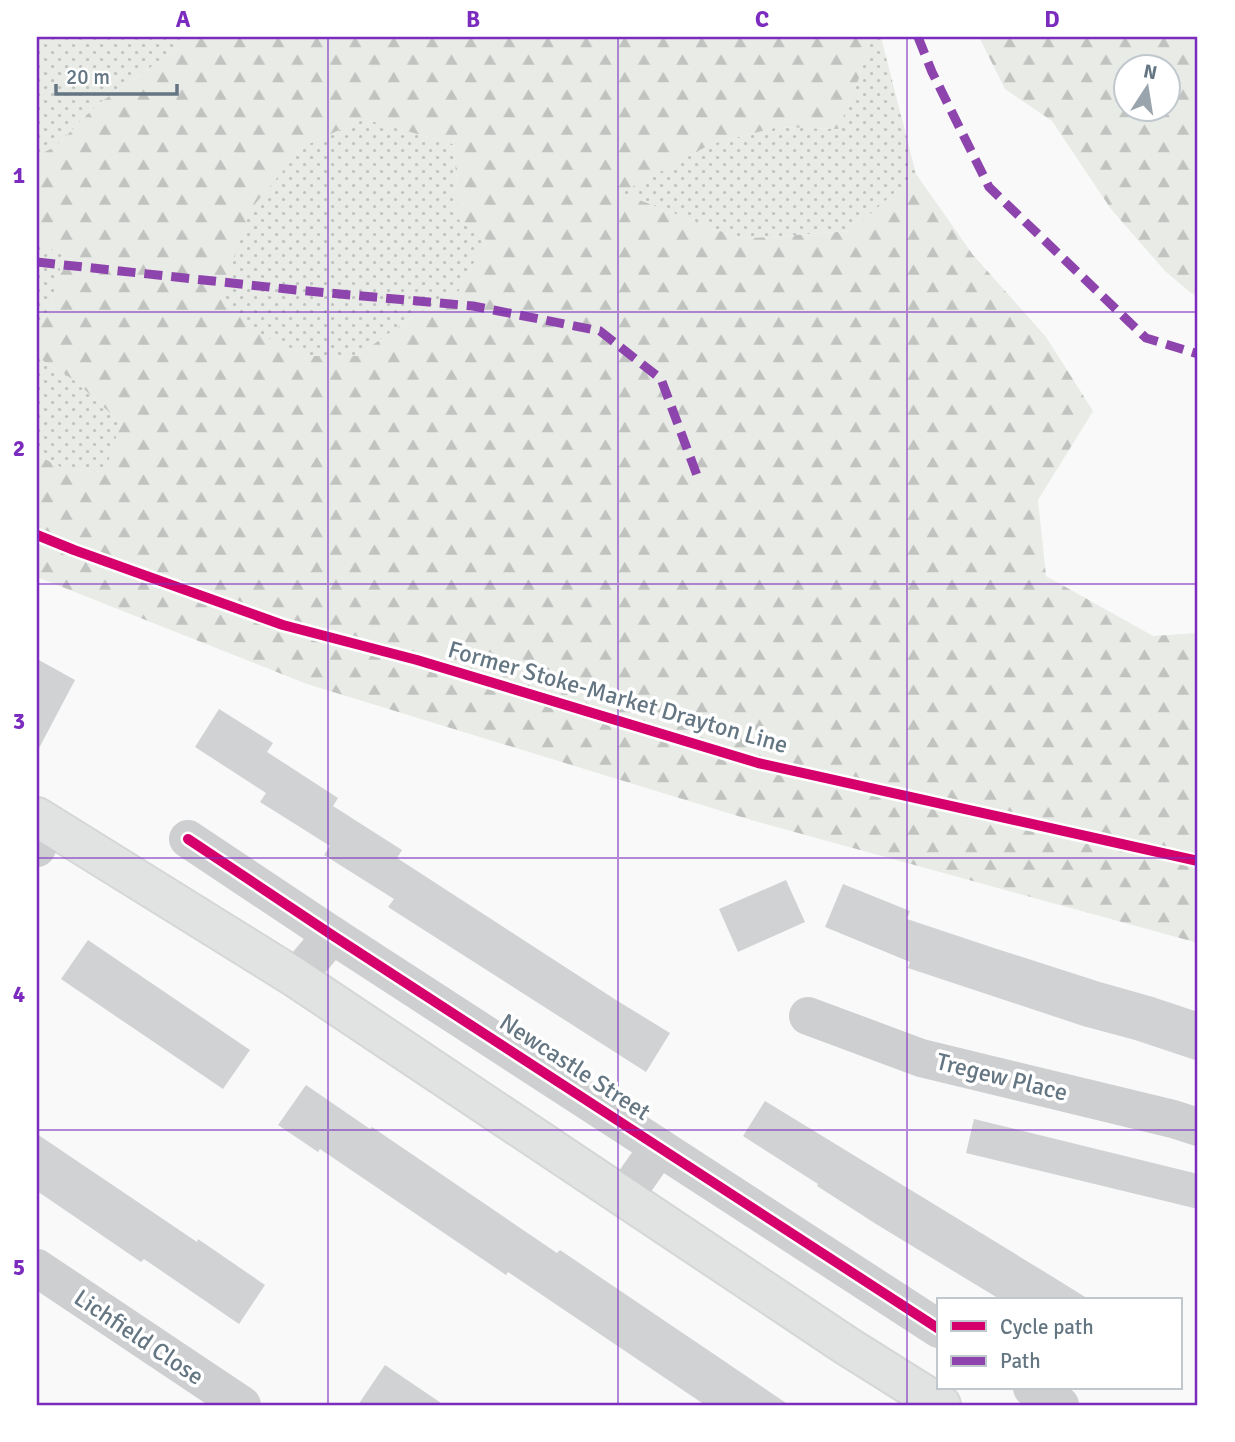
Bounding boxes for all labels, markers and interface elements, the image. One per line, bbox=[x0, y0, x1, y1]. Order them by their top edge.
text: A bbox=[176, 5, 191, 34]
text: B bbox=[466, 5, 480, 34]
text: C bbox=[755, 5, 769, 34]
text: D bbox=[1044, 5, 1060, 34]
scale bar bbox=[56, 52, 177, 96]
north arrow bbox=[1112, 52, 1182, 122]
text: N bbox=[1141, 59, 1159, 85]
text: 20 m bbox=[66, 64, 110, 90]
text: 1 bbox=[13, 161, 25, 190]
text: 2 bbox=[13, 434, 25, 463]
street label: Former Stoke-Market Drayton Line bbox=[445, 634, 791, 760]
text: 3 bbox=[13, 707, 25, 736]
text: 4 bbox=[13, 980, 25, 1009]
street label: Newcastle Street bbox=[494, 1007, 656, 1127]
street label: Tregew Place bbox=[933, 1046, 1071, 1108]
text: 5 bbox=[13, 1253, 25, 1282]
street label: Lichfield Close bbox=[68, 1283, 210, 1391]
legend bbox=[937, 1298, 1182, 1390]
text: Cycle path bbox=[1000, 1314, 1094, 1340]
text: Path bbox=[1000, 1348, 1041, 1374]

